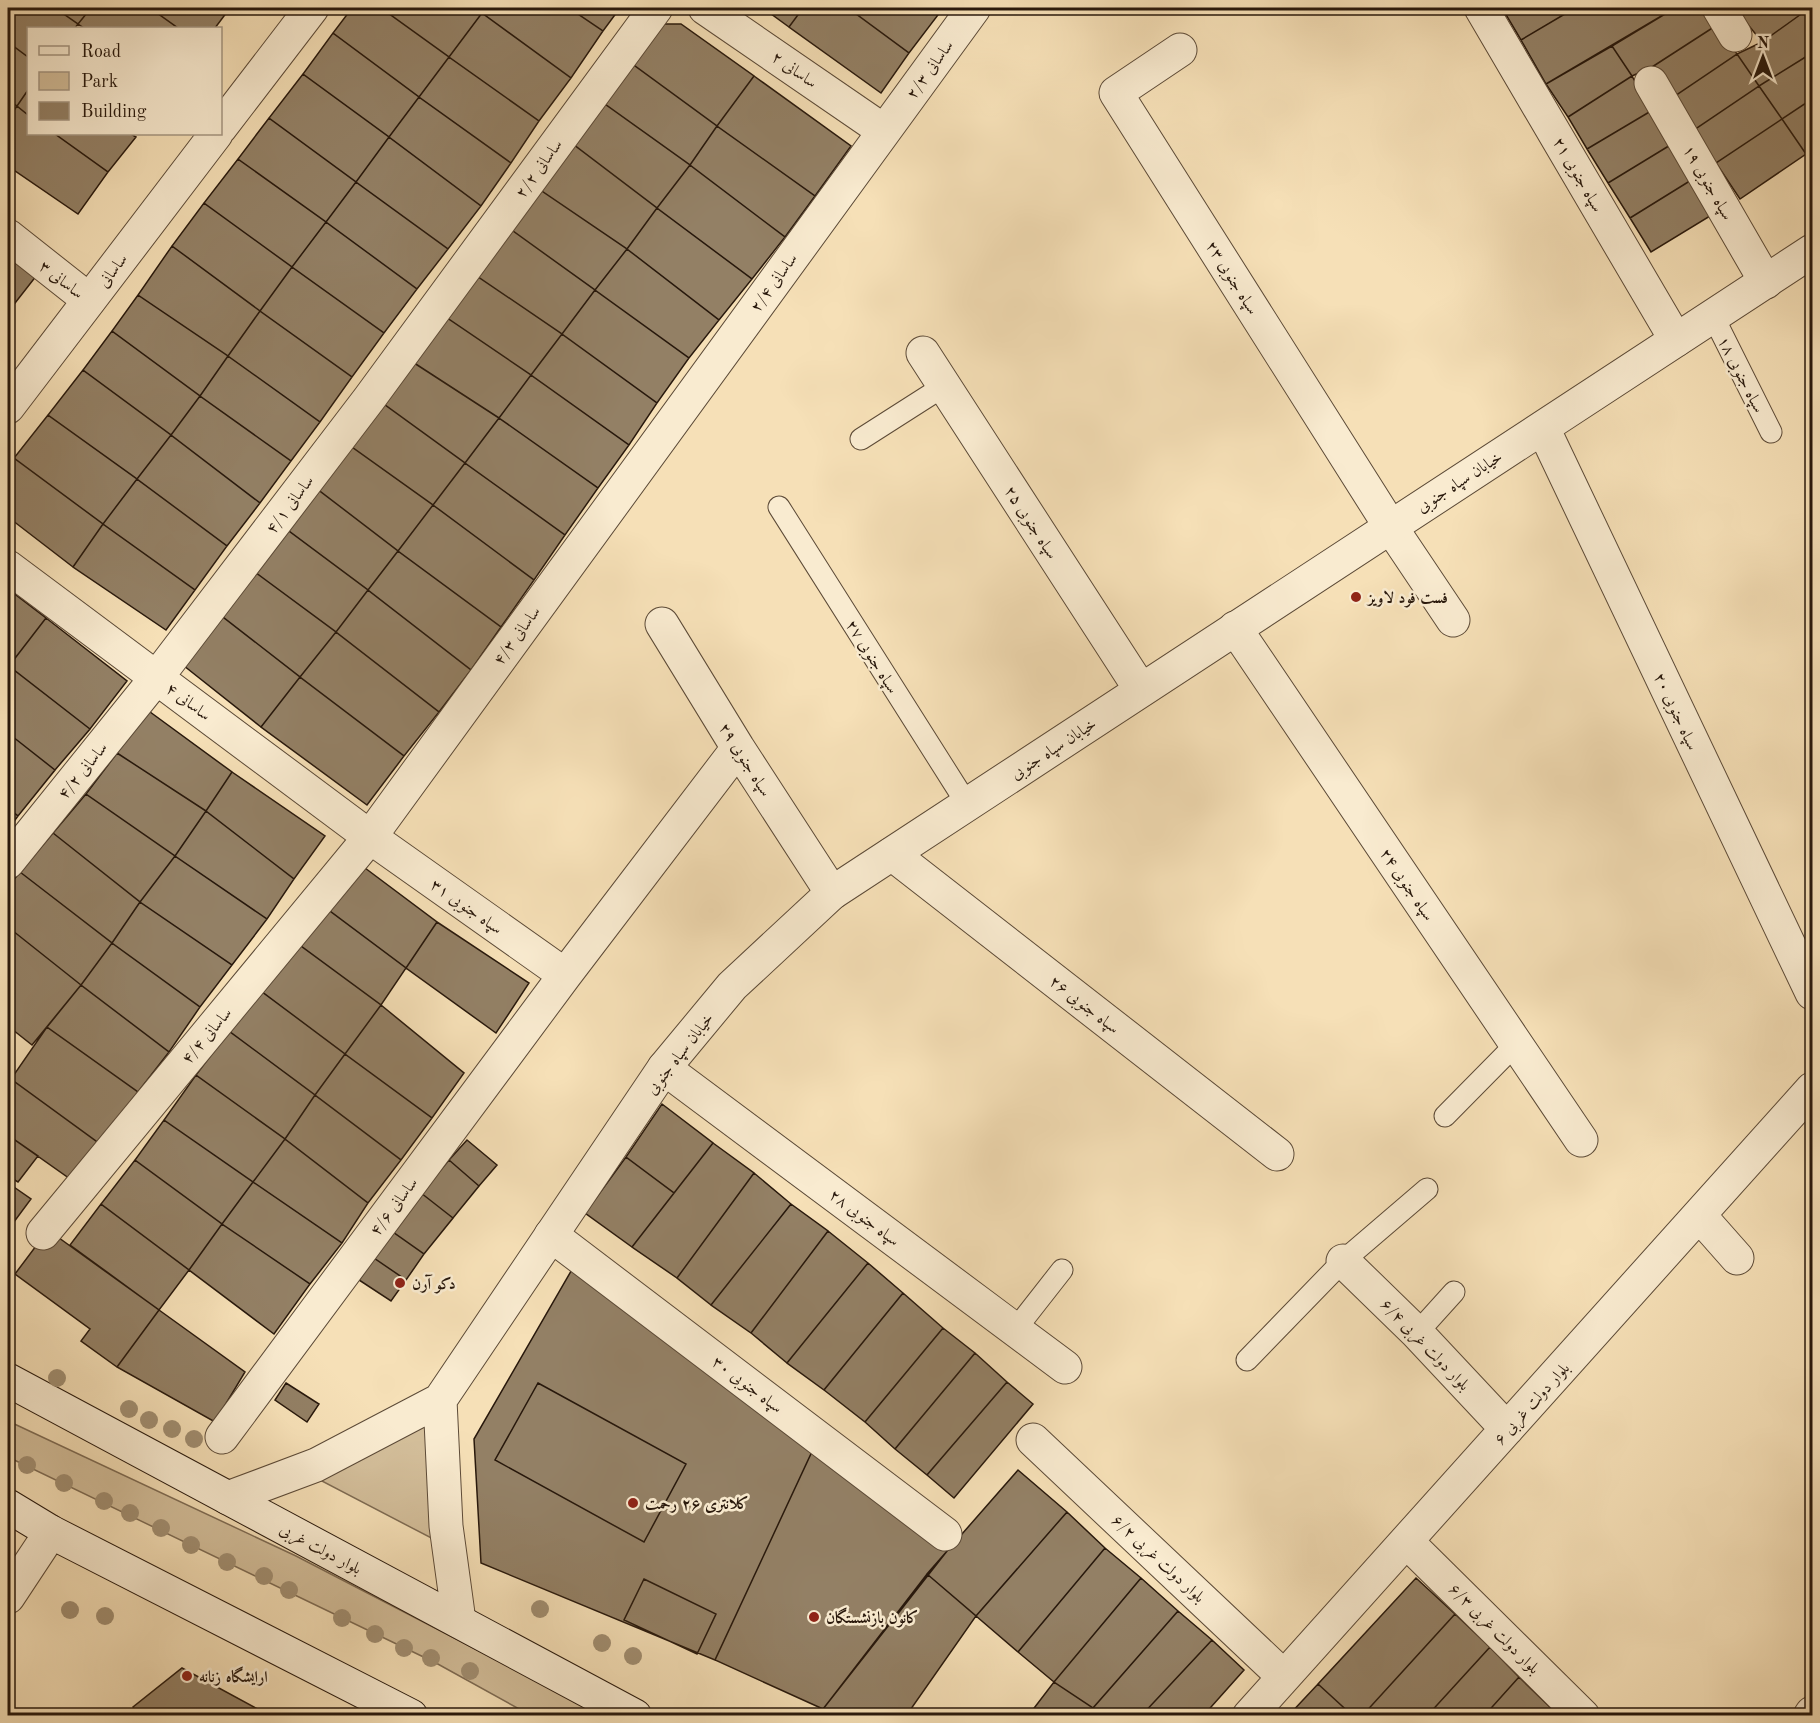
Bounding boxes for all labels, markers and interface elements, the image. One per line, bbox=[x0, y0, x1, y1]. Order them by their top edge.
legend bbox=[27, 27, 222, 135]
north arrow bbox=[1733, 27, 1793, 87]
text: N bbox=[1757, 36, 1770, 52]
street label: ۲/۳ ساسانی bbox=[904, 38, 957, 102]
text: Road bbox=[81, 43, 121, 61]
street label: ۲ ساسانی bbox=[768, 49, 819, 92]
text: Park bbox=[81, 73, 118, 91]
text: Building bbox=[81, 103, 147, 121]
street label: ۲۱ سپاه جنوبی bbox=[1548, 135, 1605, 216]
street label: ۲/۲ ساسانی bbox=[513, 137, 566, 201]
street label: ۱۹ سپاه جنوبی bbox=[1678, 143, 1735, 224]
street label: ۲۳ سپاه جنوبی bbox=[1201, 239, 1260, 319]
street label: ۲/۴ ساسانی bbox=[748, 251, 801, 315]
street label: ساسانی bbox=[96, 252, 131, 291]
street label: ۳ ساسانی bbox=[36, 259, 86, 303]
street label: ۱۸ سپاه جنوبی bbox=[1712, 334, 1766, 417]
street label: خیابان سپاه جنوبی bbox=[1414, 449, 1507, 518]
street label: ۴/۱ ساسانی bbox=[264, 473, 317, 537]
street label: ۲۵ سپاه جنوبی bbox=[999, 484, 1060, 563]
place label: فست فود لاویز bbox=[1366, 589, 1448, 608]
marker: فست فود لاویز bbox=[1349, 590, 1363, 604]
street label: ۴/۳ ساسانی bbox=[491, 604, 544, 668]
street label: ۲۷ سپاه جنوبی bbox=[841, 618, 900, 698]
street label: ۲۰ سپاه جنوبی bbox=[1649, 671, 1700, 754]
street label: ۴ ساسانی bbox=[163, 681, 213, 724]
street label: خیابان سپاه جنوبی bbox=[1008, 716, 1101, 785]
street label: ۲۹ سپاه جنوبی bbox=[714, 721, 773, 801]
street label: ۴/۲ ساسانی bbox=[56, 740, 111, 803]
street label: ۲۴ سپاه جنوبی bbox=[1375, 846, 1436, 925]
street label: ۳۱ سپاه جنوبی bbox=[426, 877, 505, 940]
street label: ۲۶ سپاه جنوبی bbox=[1045, 974, 1121, 1039]
street label: ۴/۴ ساسانی bbox=[180, 1005, 235, 1067]
street label: خیابان سپاه جنوبی bbox=[644, 1011, 719, 1099]
street label: ۴/۶ ساسانی bbox=[368, 1175, 421, 1239]
street label: ۲۸ سپاه جنوبی bbox=[825, 1187, 902, 1252]
place label: دکو آرن bbox=[412, 1274, 456, 1294]
marker: دکو آرن bbox=[393, 1276, 407, 1290]
street label: بلوار دولت غربی ۶/۴ bbox=[1376, 1297, 1472, 1396]
street label: ۳۰ سپاه جنوبی bbox=[708, 1354, 785, 1419]
street label: بلوار دولت غربی ۶ bbox=[1492, 1360, 1575, 1450]
place label: کلانتری ۲۶ رحمت bbox=[645, 1495, 749, 1513]
marker: کلانتری ۲۶ رحمت bbox=[626, 1496, 640, 1510]
street label: بلوار دولت غربی ۶/۲ bbox=[1107, 1513, 1207, 1608]
street label: بلوار دولت غربی bbox=[276, 1522, 364, 1580]
street label: بلوار دولت غربی ۶/۳ bbox=[1444, 1581, 1542, 1679]
place label: کانون بازنشستگان bbox=[826, 1607, 919, 1628]
marker: کانون بازنشستگان bbox=[807, 1610, 821, 1624]
place label: ارایشگاه زنانه bbox=[199, 1666, 268, 1686]
marker: ارایشگاه زنانه bbox=[180, 1669, 194, 1683]

